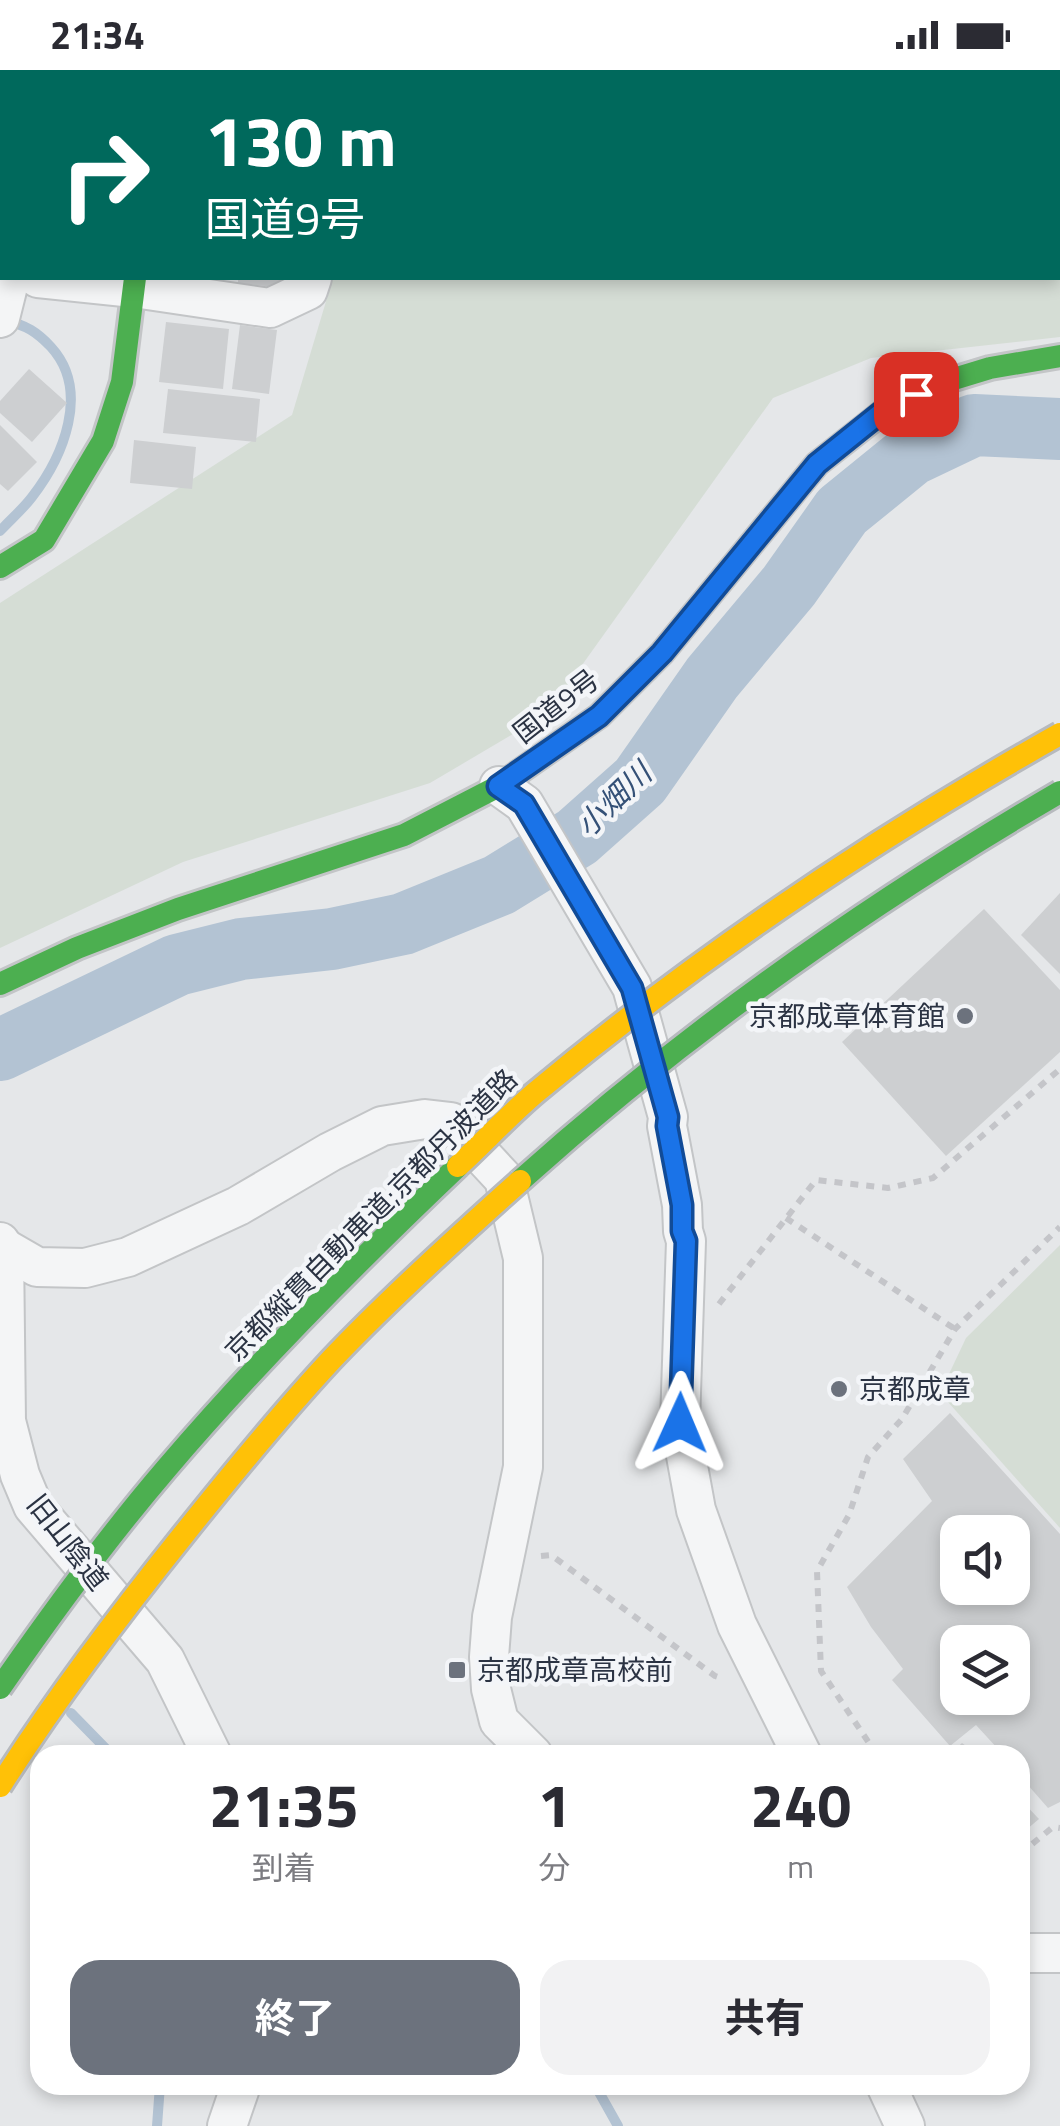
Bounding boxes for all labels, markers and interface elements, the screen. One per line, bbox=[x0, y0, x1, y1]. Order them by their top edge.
text: 21:34 bbox=[50, 6, 145, 64]
text: 130 m bbox=[205, 87, 397, 193]
icon: right bbox=[40, 110, 170, 240]
text: 国道9号 bbox=[205, 184, 365, 252]
pin bbox=[874, 352, 959, 437]
icon: arrive bbox=[889, 367, 944, 422]
street label: 国道9号 bbox=[503, 658, 608, 753]
water label: 小畑川 bbox=[565, 749, 664, 847]
place label: 京都成章体育館 bbox=[749, 994, 945, 1037]
marker: 京都成章体育館 bbox=[954, 1005, 976, 1027]
street label: 京都縦貫自動車道;京都丹波道路 bbox=[214, 1058, 527, 1371]
place label: 京都成章 bbox=[859, 1367, 971, 1410]
position arrow bbox=[628, 1371, 732, 1475]
marker: 京都成章 bbox=[828, 1378, 850, 1400]
street label: 旧山陰道 bbox=[17, 1484, 120, 1599]
map controls bbox=[940, 1515, 1030, 1715]
button: sound bbox=[940, 1515, 1030, 1605]
button: layers bbox=[940, 1625, 1030, 1715]
place label: 京都成章高校前 bbox=[477, 1648, 673, 1691]
marker: 京都成章高校前 bbox=[446, 1659, 468, 1681]
text: 21:35 bbox=[209, 1759, 359, 1850]
text: 1 bbox=[538, 1759, 571, 1850]
text: 240 bbox=[750, 1759, 851, 1850]
text: m bbox=[787, 1842, 814, 1890]
text: 到着 bbox=[252, 1843, 316, 1891]
text: 分 bbox=[538, 1843, 570, 1891]
button: 終了 bbox=[70, 1960, 520, 2075]
button: 共有 bbox=[540, 1960, 990, 2075]

